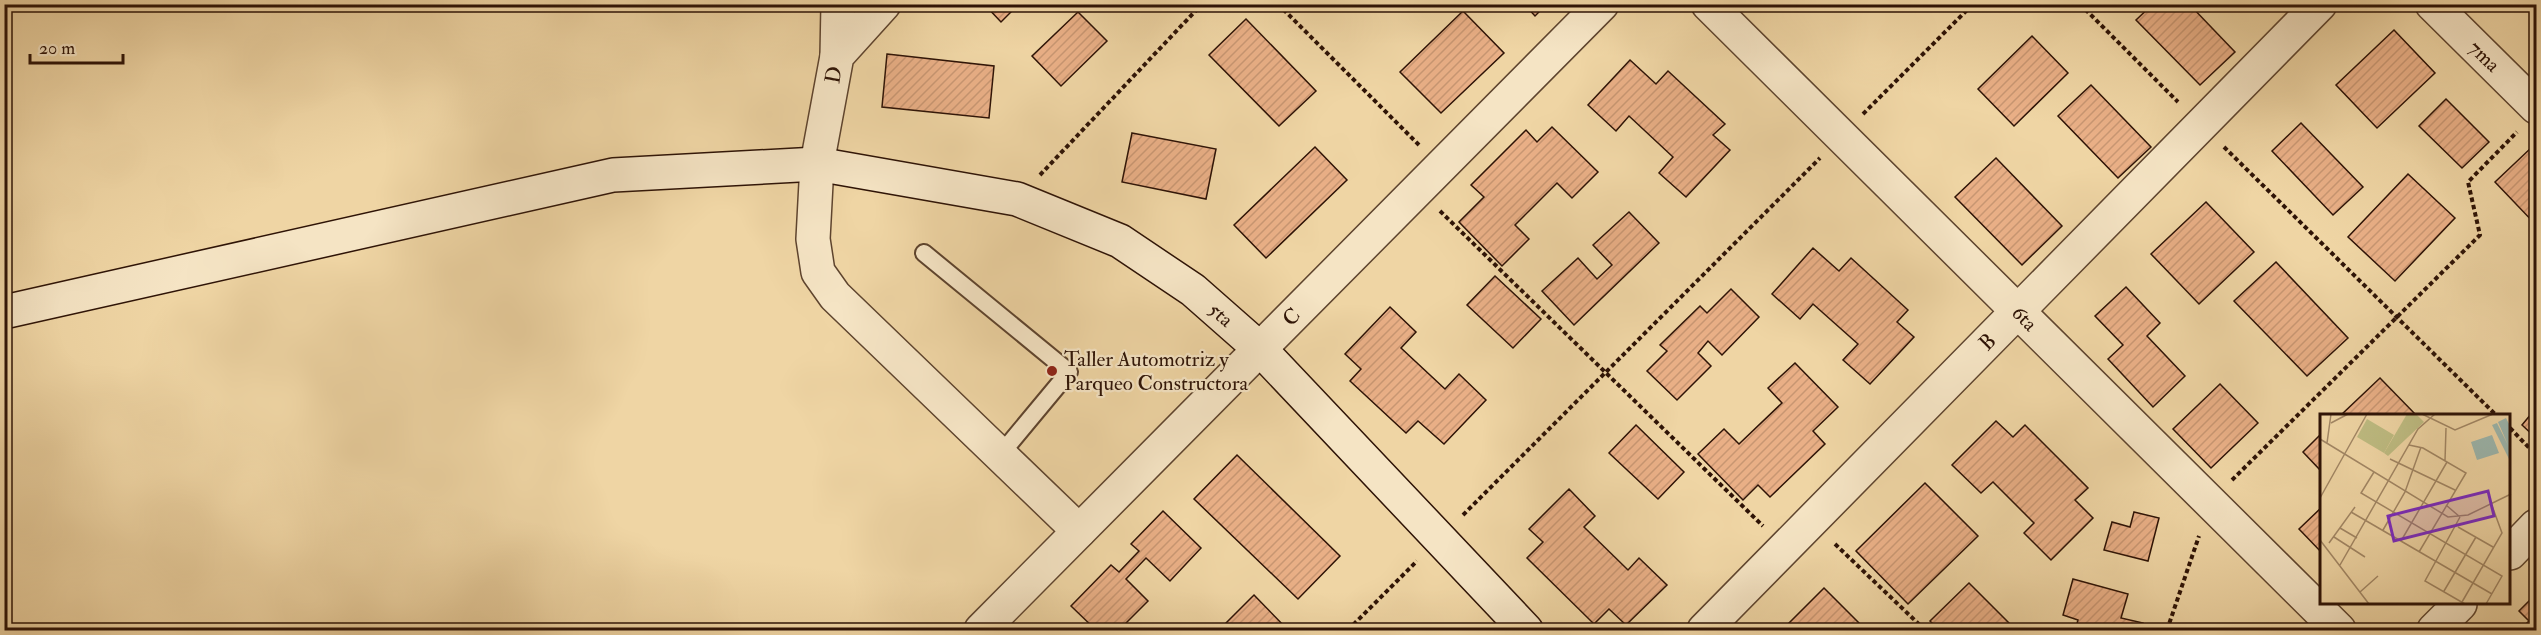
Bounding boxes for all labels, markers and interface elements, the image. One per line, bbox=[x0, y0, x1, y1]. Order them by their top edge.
scale bar bbox=[30, 27, 123, 65]
street label: 7ma bbox=[2463, 34, 2507, 78]
text: 20 m bbox=[39, 37, 75, 60]
street label: D bbox=[819, 64, 849, 86]
street label: 5ta bbox=[1203, 296, 1239, 333]
street label: 6ta bbox=[2006, 299, 2044, 337]
street label: C bbox=[1277, 302, 1307, 332]
street label: B bbox=[1973, 328, 2002, 356]
place label: Taller Automotriz y Parqueo Constructora bbox=[1064, 346, 1249, 397]
marker: Taller Automotriz y Parqueo Constructora bbox=[1045, 364, 1059, 378]
inset map bbox=[2320, 414, 2511, 605]

